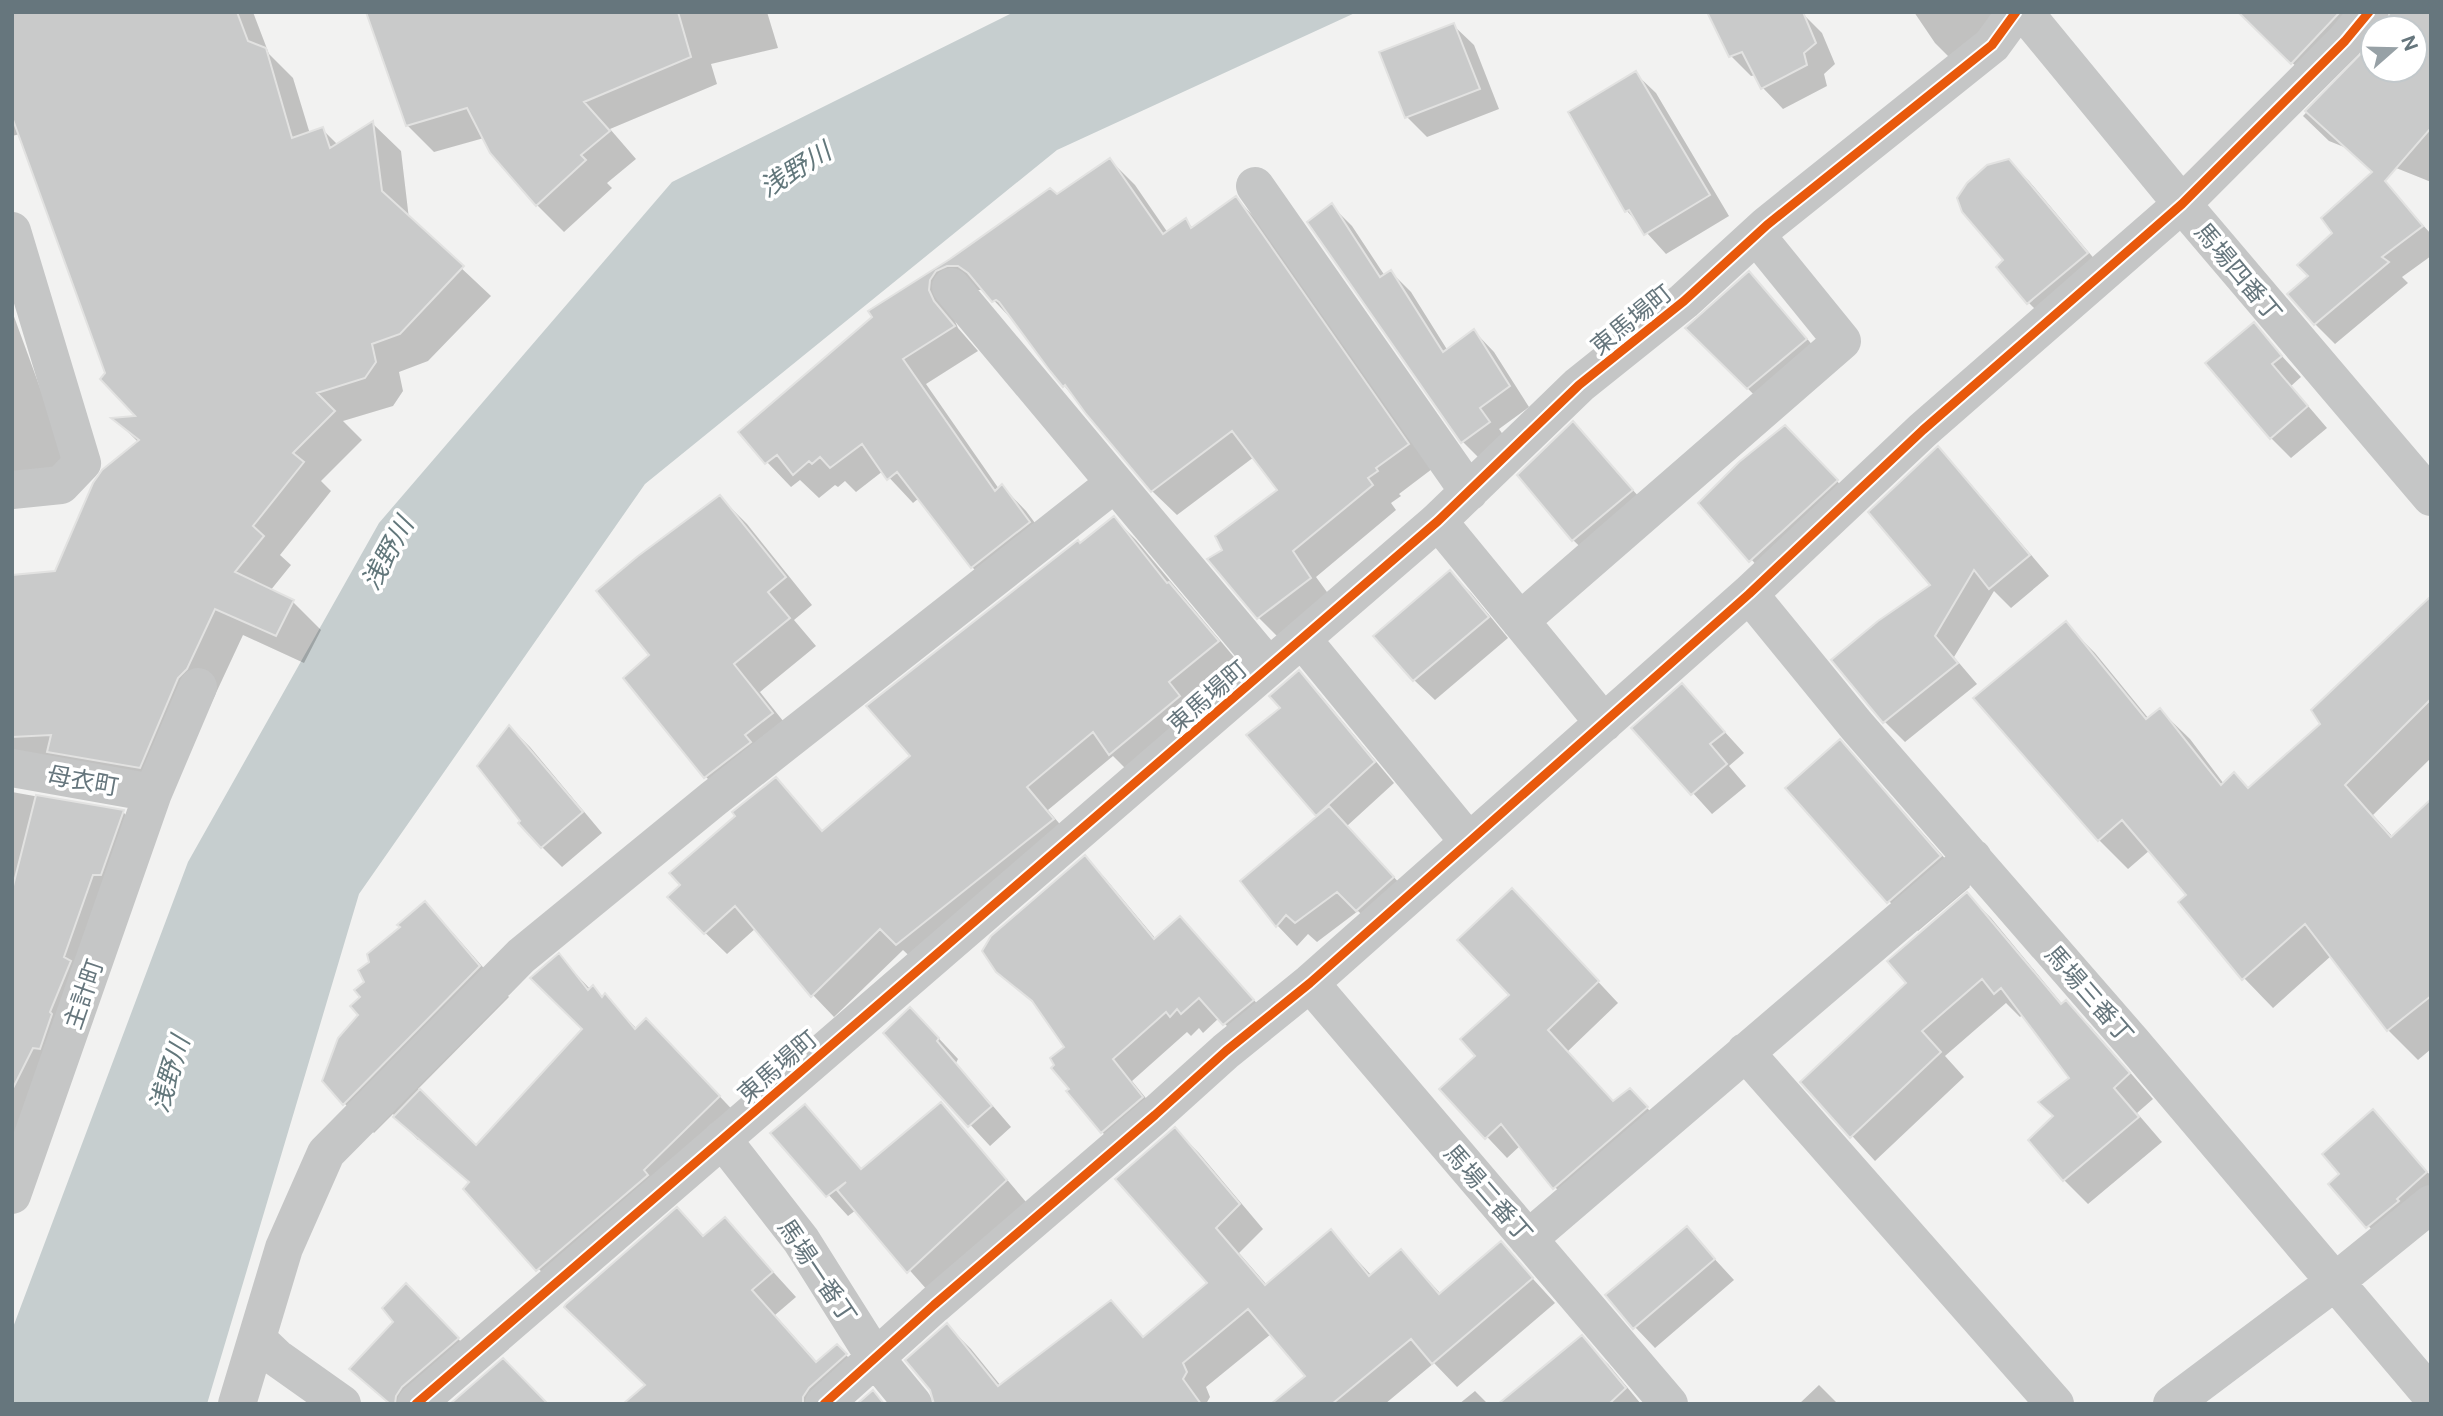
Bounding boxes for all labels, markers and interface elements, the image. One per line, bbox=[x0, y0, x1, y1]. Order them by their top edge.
north arrow bbox=[2359, 14, 2429, 84]
text: N bbox=[2397, 32, 2423, 54]
water label: 浅野川 bbox=[754, 134, 839, 203]
street label: 馬場四番丁 bbox=[2190, 217, 2288, 327]
street label: 東馬場町 bbox=[1585, 278, 1677, 360]
water label: 浅野川 bbox=[355, 509, 421, 595]
street label: 東馬場町 bbox=[1162, 654, 1252, 738]
street label: 母衣町 bbox=[45, 760, 121, 800]
street label: 馬場三番丁 bbox=[2040, 940, 2140, 1048]
street label: 主計町 bbox=[58, 955, 108, 1033]
street label: 東馬場町 bbox=[732, 1024, 822, 1108]
water label: 浅野川 bbox=[143, 1029, 196, 1116]
street label: 馬場二番丁 bbox=[1439, 1139, 1539, 1247]
street label: 馬場一番丁 bbox=[773, 1213, 863, 1329]

